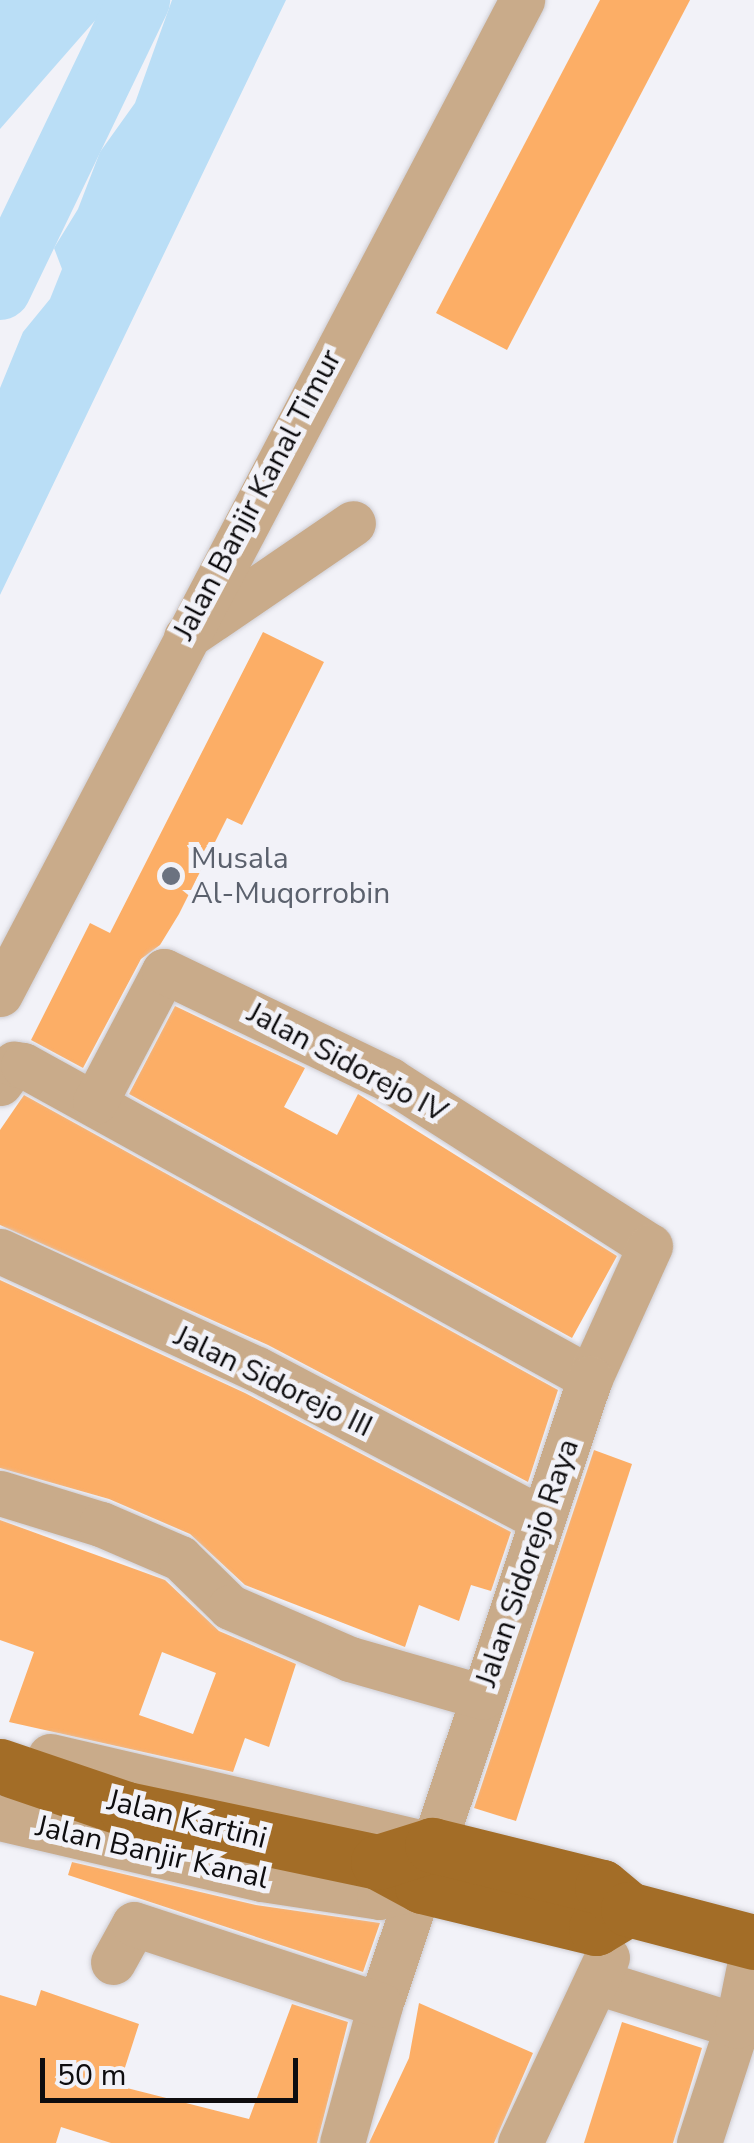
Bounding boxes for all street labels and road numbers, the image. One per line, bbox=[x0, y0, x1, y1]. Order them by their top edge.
street label: Jalan Banjir Kanal Timur bbox=[166, 344, 350, 646]
street label: Jalan Sidorejo IV bbox=[241, 995, 453, 1131]
street label: Jalan Sidorejo III bbox=[168, 1319, 378, 1445]
street label: Jalan Sidorejo Raya bbox=[469, 1434, 587, 1692]
street label: Jalan Kartini bbox=[104, 1783, 270, 1857]
street label: Jalan Banjir Kanal bbox=[32, 1809, 272, 1897]

